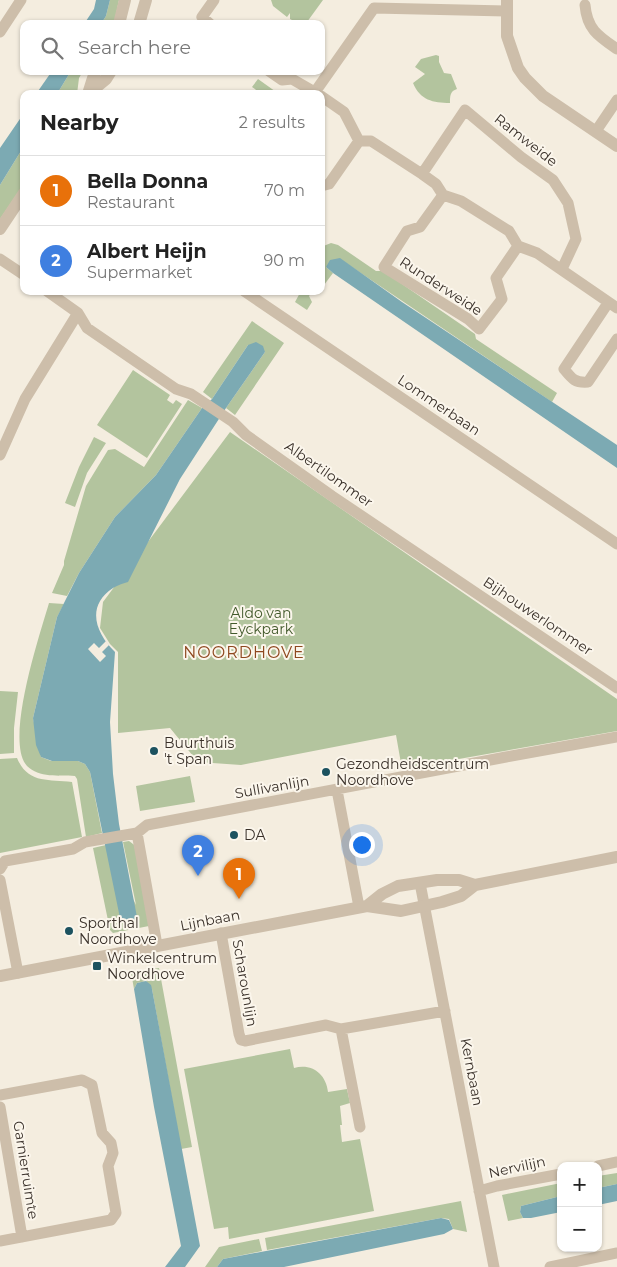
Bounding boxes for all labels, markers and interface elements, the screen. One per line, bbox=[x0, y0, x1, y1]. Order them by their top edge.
search box bbox=[20, 20, 325, 75]
icon: search bbox=[38, 34, 66, 62]
text: Search here bbox=[78, 36, 191, 59]
text: Nearby bbox=[40, 110, 119, 135]
street label: Ramweide bbox=[491, 110, 561, 170]
text: 2 results bbox=[239, 113, 305, 132]
text: Bella Donna bbox=[87, 170, 208, 193]
text: 1 bbox=[53, 181, 59, 200]
text: 70 m bbox=[264, 181, 305, 200]
text: Restaurant bbox=[87, 193, 175, 212]
text: Albert Heijn bbox=[87, 240, 207, 263]
text: 2 bbox=[51, 251, 61, 270]
text: 90 m bbox=[263, 251, 305, 270]
street label: Runderweide bbox=[396, 253, 486, 319]
text: Supermarket bbox=[87, 263, 193, 282]
street label: Lommerbaan bbox=[394, 371, 484, 439]
street label: Albertilommer bbox=[282, 437, 377, 511]
street label: Bijhouwerlommer bbox=[480, 573, 596, 660]
park label: Aldo van Eyckpark bbox=[229, 604, 294, 638]
district label: NOORDHOVE bbox=[183, 643, 305, 662]
place label: Buurthuis 't Span bbox=[164, 734, 235, 768]
marker: Buurthuis 't Span bbox=[148, 745, 160, 757]
place label: Gezondheidscentrum Noordhove bbox=[336, 755, 489, 789]
marker: Gezondheidscentrum Noordhove bbox=[320, 766, 332, 778]
street label: Sullivanlijn bbox=[233, 772, 311, 802]
place label: DA bbox=[244, 826, 266, 844]
marker: DA bbox=[228, 829, 240, 841]
your location bbox=[349, 832, 375, 858]
pin: 2 bbox=[182, 835, 214, 876]
pin: 1 bbox=[223, 858, 255, 899]
street label: Lijnbaan bbox=[178, 905, 242, 935]
place label: Sporthal Noordhove bbox=[79, 914, 157, 948]
marker: Sporthal Noordhove bbox=[63, 925, 75, 937]
street label: Scharounlijn bbox=[228, 938, 262, 1028]
place label: Winkelcentrum Noordhove bbox=[107, 949, 217, 983]
marker: Winkelcentrum Noordhove bbox=[91, 960, 103, 972]
street label: Kernbaan bbox=[457, 1037, 487, 1107]
street label: Garnierruimte bbox=[9, 1120, 43, 1220]
street label: Nervilijn bbox=[487, 1152, 547, 1182]
map controls bbox=[557, 1162, 602, 1252]
button: + bbox=[557, 1162, 602, 1207]
button: − bbox=[557, 1207, 602, 1252]

